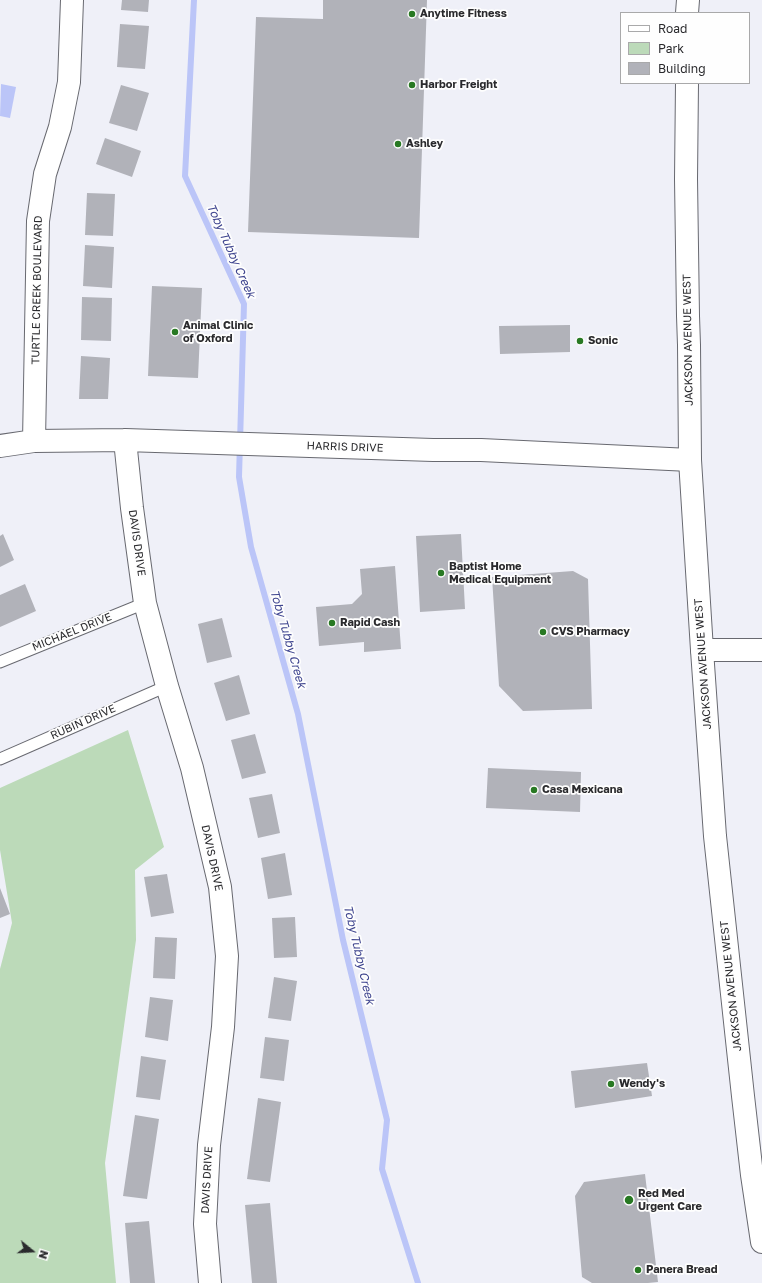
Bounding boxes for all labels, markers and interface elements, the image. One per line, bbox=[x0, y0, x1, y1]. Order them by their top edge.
place label: Anytime Fitness bbox=[420, 7, 507, 21]
marker: Anytime Fitness bbox=[407, 9, 417, 19]
legend bbox=[620, 12, 750, 84]
text: Road bbox=[658, 21, 687, 36]
text: Park bbox=[658, 41, 684, 56]
text: Building bbox=[658, 61, 706, 76]
place label: Harbor Freight bbox=[420, 78, 497, 92]
marker: Harbor Freight bbox=[407, 80, 417, 90]
place label: Ashley bbox=[406, 137, 443, 151]
marker: Ashley bbox=[393, 139, 403, 149]
water label: Toby Tubby Creek bbox=[204, 202, 258, 300]
street label: TURTLE CREEK BOULEVARD bbox=[29, 215, 45, 365]
street label: JACKSON AVENUE WEST bbox=[680, 274, 696, 406]
place label: Animal Clinic of Oxford bbox=[183, 319, 253, 345]
marker: Animal Clinic of Oxford bbox=[170, 327, 180, 337]
place label: Sonic bbox=[588, 334, 618, 348]
marker: Sonic bbox=[575, 336, 585, 346]
street label: HARRIS DRIVE bbox=[306, 439, 384, 455]
street label: DAVIS DRIVE bbox=[126, 509, 148, 577]
place label: Baptist Home Medical Equipment bbox=[449, 560, 551, 586]
marker: Baptist Home Medical Equipment bbox=[436, 568, 446, 578]
water label: Toby Tubby Creek bbox=[267, 588, 309, 690]
street label: JACKSON AVENUE WEST bbox=[692, 598, 714, 730]
street label: MICHAEL DRIVE bbox=[30, 610, 114, 654]
place label: Rapid Cash bbox=[340, 616, 400, 630]
marker: Rapid Cash bbox=[327, 618, 337, 628]
place label: CVS Pharmacy bbox=[551, 625, 630, 639]
marker: CVS Pharmacy bbox=[538, 627, 548, 637]
street label: RUBIN DRIVE bbox=[48, 702, 118, 742]
place label: Casa Mexicana bbox=[542, 783, 623, 797]
marker: Casa Mexicana bbox=[529, 785, 539, 795]
street label: DAVIS DRIVE bbox=[199, 824, 225, 892]
water label: Toby Tubby Creek bbox=[341, 904, 377, 1006]
street label: JACKSON AVENUE WEST bbox=[718, 920, 744, 1052]
place label: Wendy's bbox=[619, 1077, 665, 1091]
marker: Wendy's bbox=[606, 1079, 616, 1089]
street label: DAVIS DRIVE bbox=[199, 1146, 215, 1214]
place label: Red Med Urgent Care bbox=[638, 1187, 702, 1213]
marker: Red Med Urgent Care bbox=[623, 1194, 635, 1206]
north arrow bbox=[12, 1231, 52, 1271]
text: N bbox=[36, 1249, 51, 1261]
place label: Panera Bread bbox=[646, 1263, 718, 1277]
marker: Panera Bread bbox=[633, 1265, 643, 1275]

